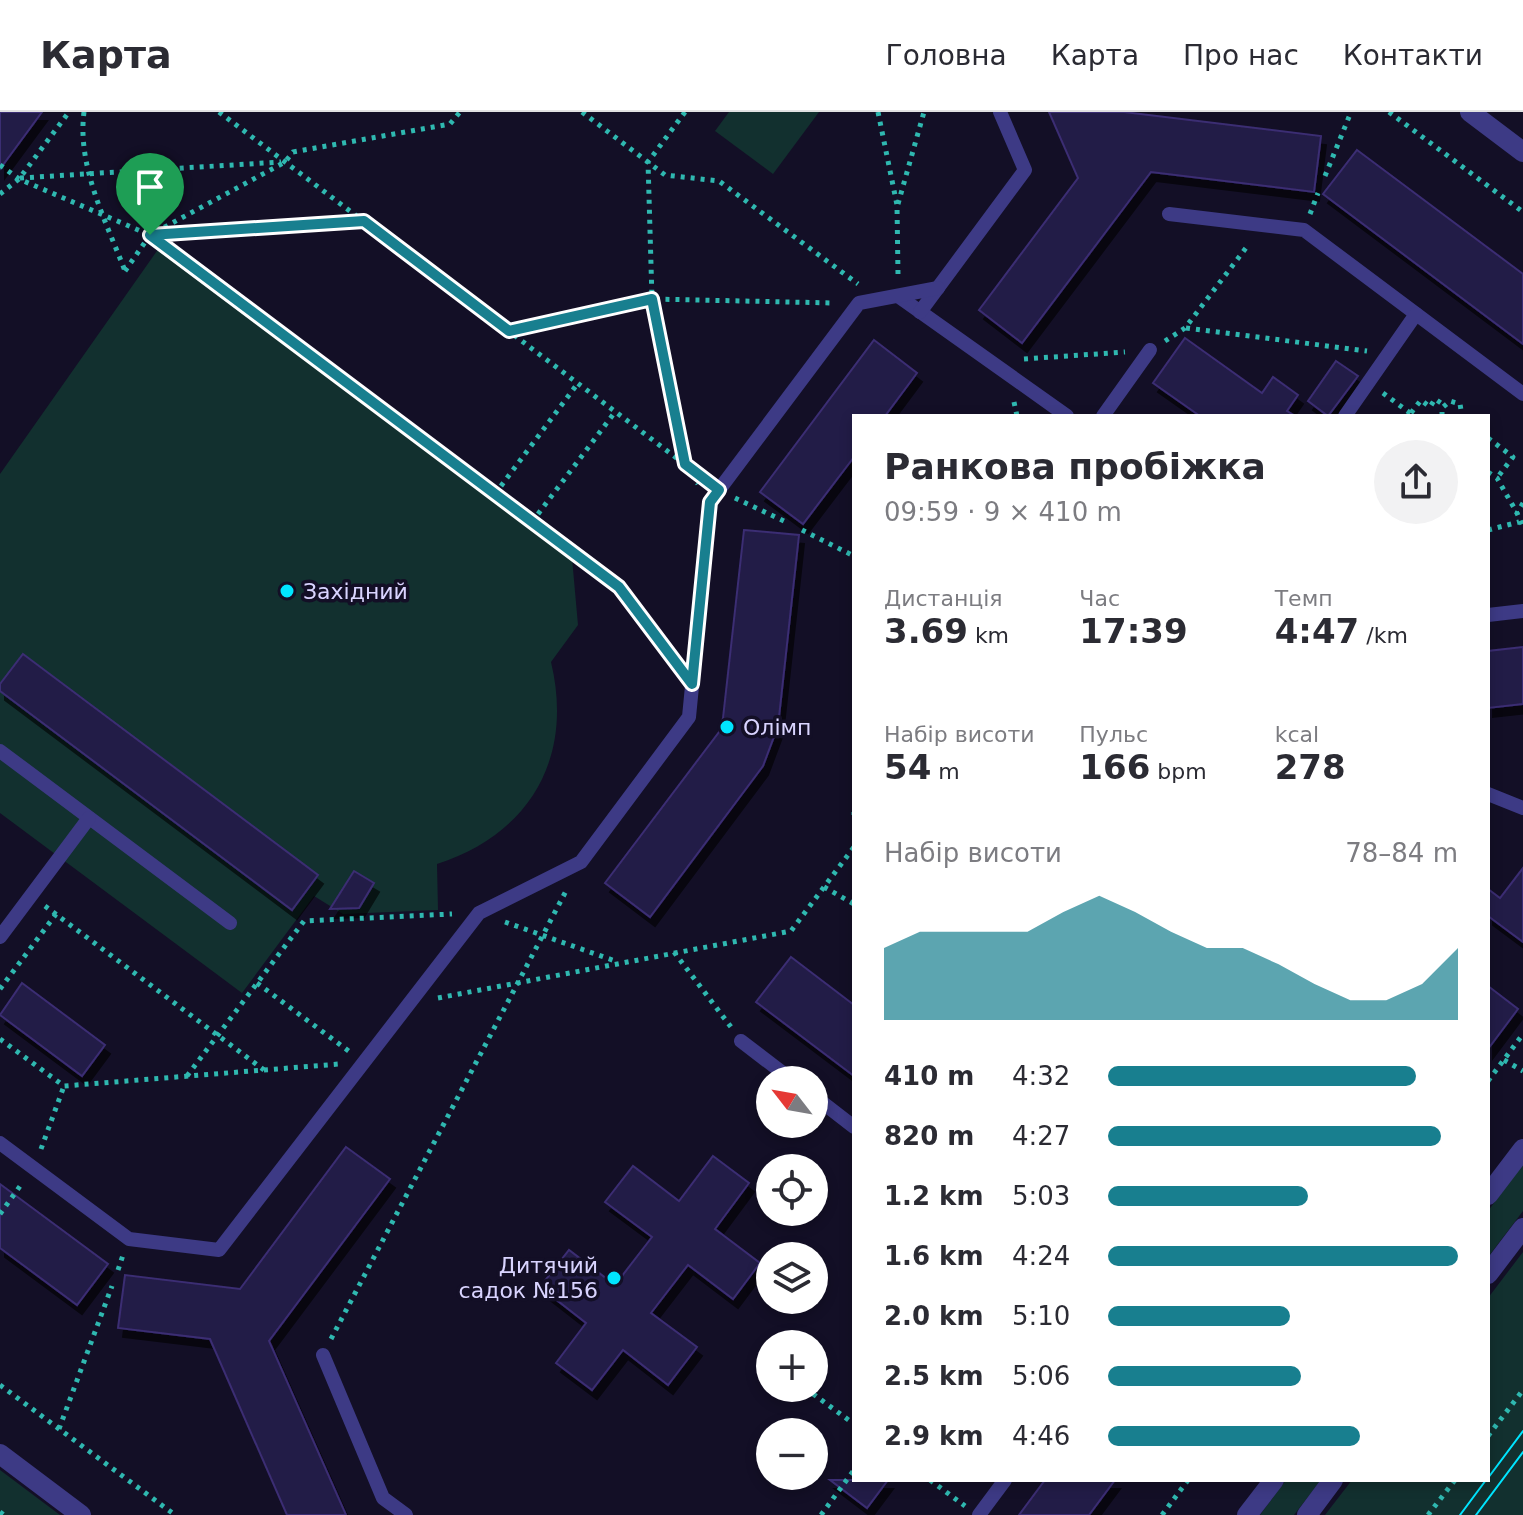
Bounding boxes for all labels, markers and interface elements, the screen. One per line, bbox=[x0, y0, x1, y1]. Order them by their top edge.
text: Карта bbox=[40, 33, 172, 77]
text: Головна bbox=[886, 39, 1007, 72]
text: Карта bbox=[1051, 39, 1139, 72]
text: Про нас bbox=[1183, 39, 1299, 72]
text: Контакти bbox=[1343, 39, 1483, 72]
pin bbox=[116, 153, 184, 235]
icon: arrive bbox=[128, 165, 172, 209]
button: share bbox=[1374, 440, 1458, 524]
text: Ранкова пробіжка bbox=[884, 446, 1266, 487]
text: 09:59 · 9 × 410 m bbox=[884, 497, 1122, 527]
place label: Західний bbox=[303, 579, 408, 604]
marker: Західний bbox=[278, 582, 296, 600]
text: Дистанція bbox=[884, 586, 1003, 611]
text: Час bbox=[1079, 586, 1120, 611]
text: Темп bbox=[1275, 586, 1333, 611]
text: 3.69 bbox=[884, 611, 968, 651]
text: 17:39 bbox=[1079, 611, 1188, 651]
text: 4:47 bbox=[1275, 611, 1359, 651]
text: km bbox=[968, 623, 1009, 648]
text: /km bbox=[1359, 623, 1408, 648]
place label: Олімп bbox=[743, 715, 811, 740]
marker: Олімп bbox=[718, 718, 736, 736]
text: Набір висоти bbox=[884, 722, 1035, 747]
text: Пульс bbox=[1079, 722, 1148, 747]
text: kcal bbox=[1275, 722, 1319, 747]
text: 54 bbox=[884, 747, 931, 787]
text: 166 bbox=[1079, 747, 1150, 787]
text: 278 bbox=[1275, 747, 1346, 787]
text: m bbox=[931, 759, 960, 784]
text: bpm bbox=[1150, 759, 1207, 784]
text: Набір висоти bbox=[884, 838, 1062, 868]
text: 78–84 m bbox=[1345, 838, 1458, 868]
text: 410 m bbox=[884, 1061, 974, 1091]
text: 4:32 bbox=[1012, 1061, 1070, 1091]
north arrow bbox=[756, 1066, 828, 1138]
map controls bbox=[756, 1066, 828, 1490]
text: 820 m bbox=[884, 1121, 974, 1151]
text: 4:27 bbox=[1012, 1121, 1070, 1151]
button: locate bbox=[756, 1154, 828, 1226]
text: 1.2 km bbox=[884, 1181, 984, 1211]
text: 5:03 bbox=[1012, 1181, 1070, 1211]
text: 1.6 km bbox=[884, 1241, 984, 1271]
text: 4:24 bbox=[1012, 1241, 1070, 1271]
button: layers bbox=[756, 1242, 828, 1314]
place label: Дитячий садок №156 bbox=[459, 1253, 598, 1303]
marker: Дитячий садок №156 bbox=[605, 1269, 623, 1287]
text: 2.0 km bbox=[884, 1301, 984, 1331]
text: 5:10 bbox=[1012, 1301, 1070, 1331]
button: + bbox=[756, 1330, 828, 1402]
text: 2.5 km bbox=[884, 1361, 984, 1391]
text: 5:06 bbox=[1012, 1361, 1070, 1391]
button: − bbox=[756, 1418, 828, 1490]
text: 2.9 km bbox=[884, 1421, 984, 1451]
text: 4:46 bbox=[1012, 1421, 1070, 1451]

